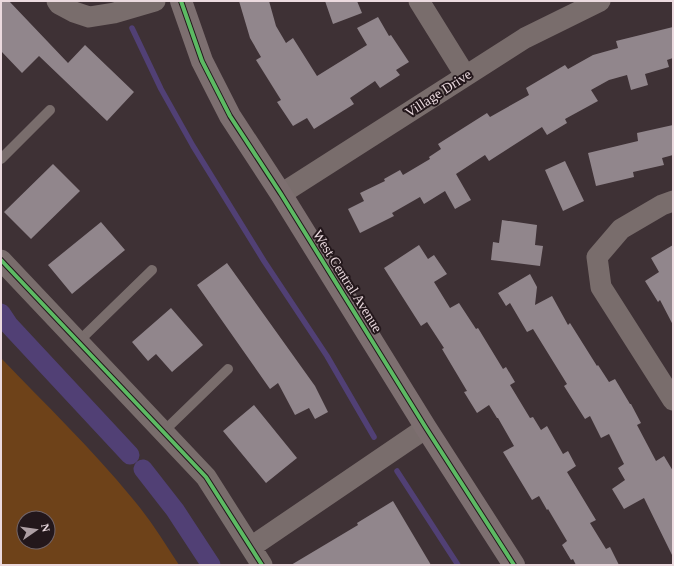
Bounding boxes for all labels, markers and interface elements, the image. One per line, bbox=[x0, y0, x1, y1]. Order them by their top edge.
street label: Village Drive bbox=[402, 67, 474, 120]
street label: West Central Avenue bbox=[310, 227, 385, 335]
north arrow bbox=[16, 510, 56, 550]
text: N bbox=[39, 523, 52, 533]

